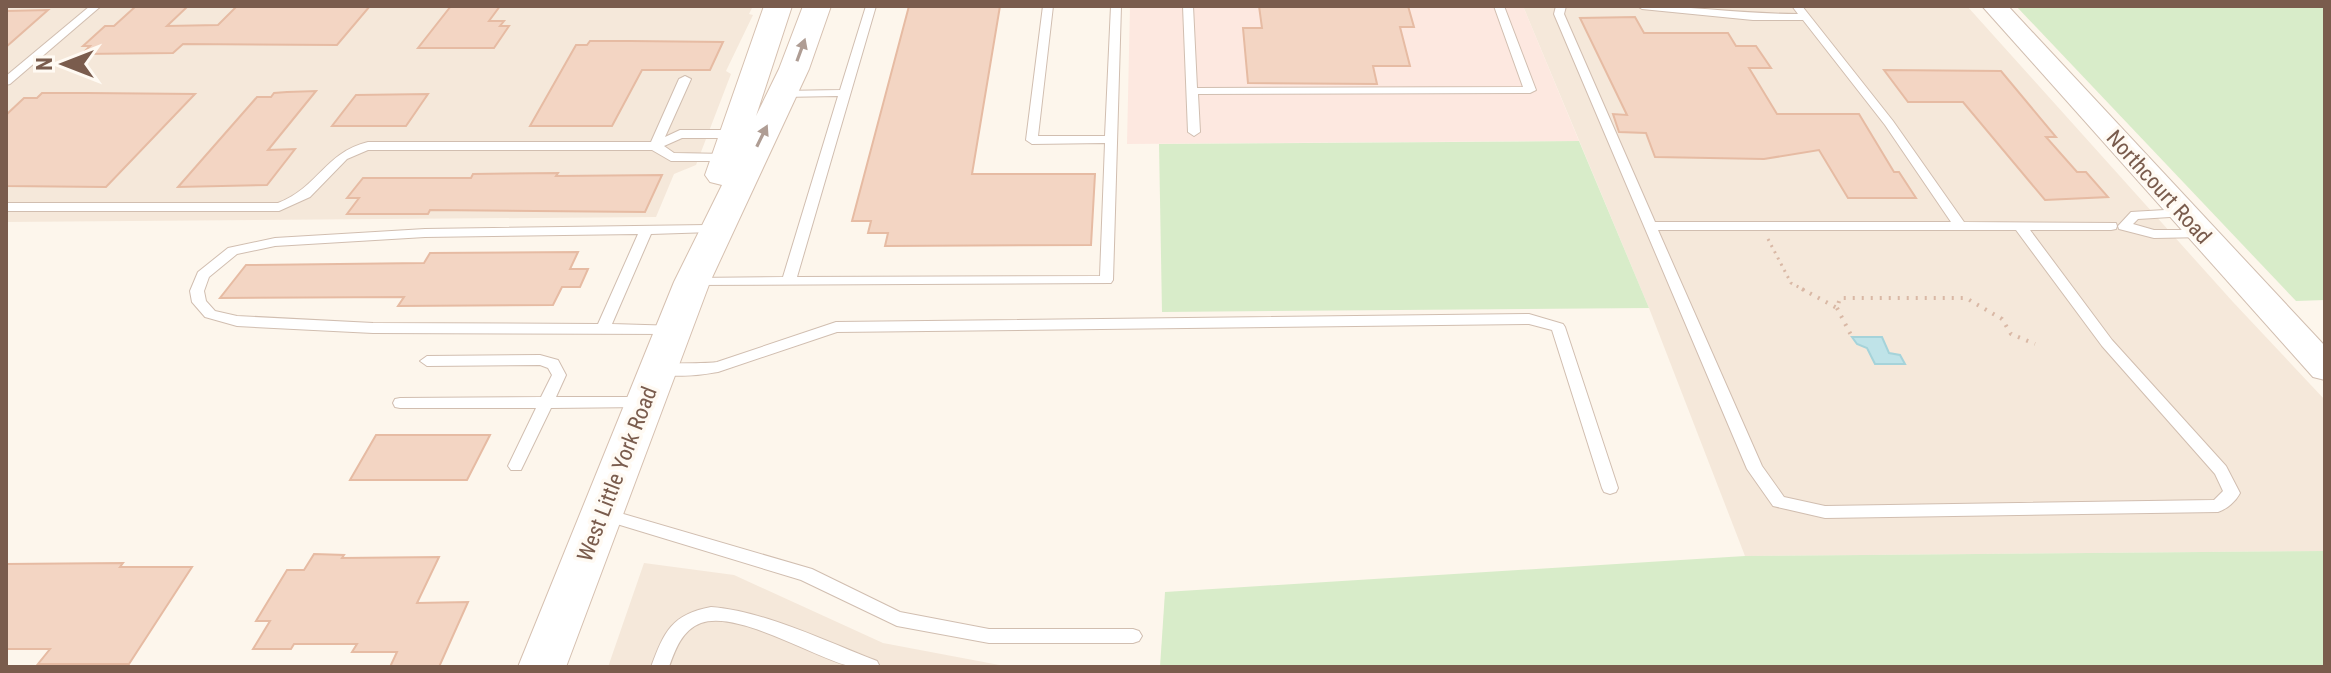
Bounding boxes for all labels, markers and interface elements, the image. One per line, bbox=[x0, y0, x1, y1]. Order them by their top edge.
north arrow bbox=[24, 24, 104, 104]
one-way arrow bbox=[795, 38, 807, 62]
text: N bbox=[32, 57, 57, 71]
one-way arrow bbox=[755, 124, 769, 147]
street label: Northcourt Road bbox=[2102, 125, 2216, 249]
street label: West Little York Road bbox=[572, 383, 662, 565]

